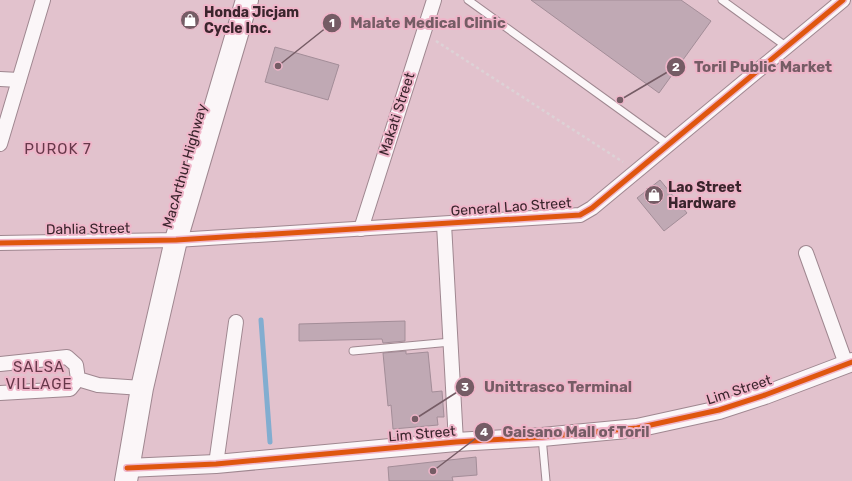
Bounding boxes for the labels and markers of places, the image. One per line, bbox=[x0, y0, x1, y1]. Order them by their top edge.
place label: Honda Jicjam Cycle Inc. bbox=[204, 4, 299, 37]
shop icon: Honda Jicjam Cycle Inc. bbox=[179, 9, 201, 31]
callout: Malate Medical Clinic bbox=[322, 10, 514, 37]
callout: Toril Public Market bbox=[666, 53, 840, 80]
place label: Lao Street Hardware bbox=[668, 179, 742, 212]
shop icon: Lao Street Hardware bbox=[643, 184, 665, 206]
callout: Unittrasco Terminal bbox=[455, 374, 640, 401]
callout: Gaisano Mall of Toril bbox=[474, 419, 658, 446]

